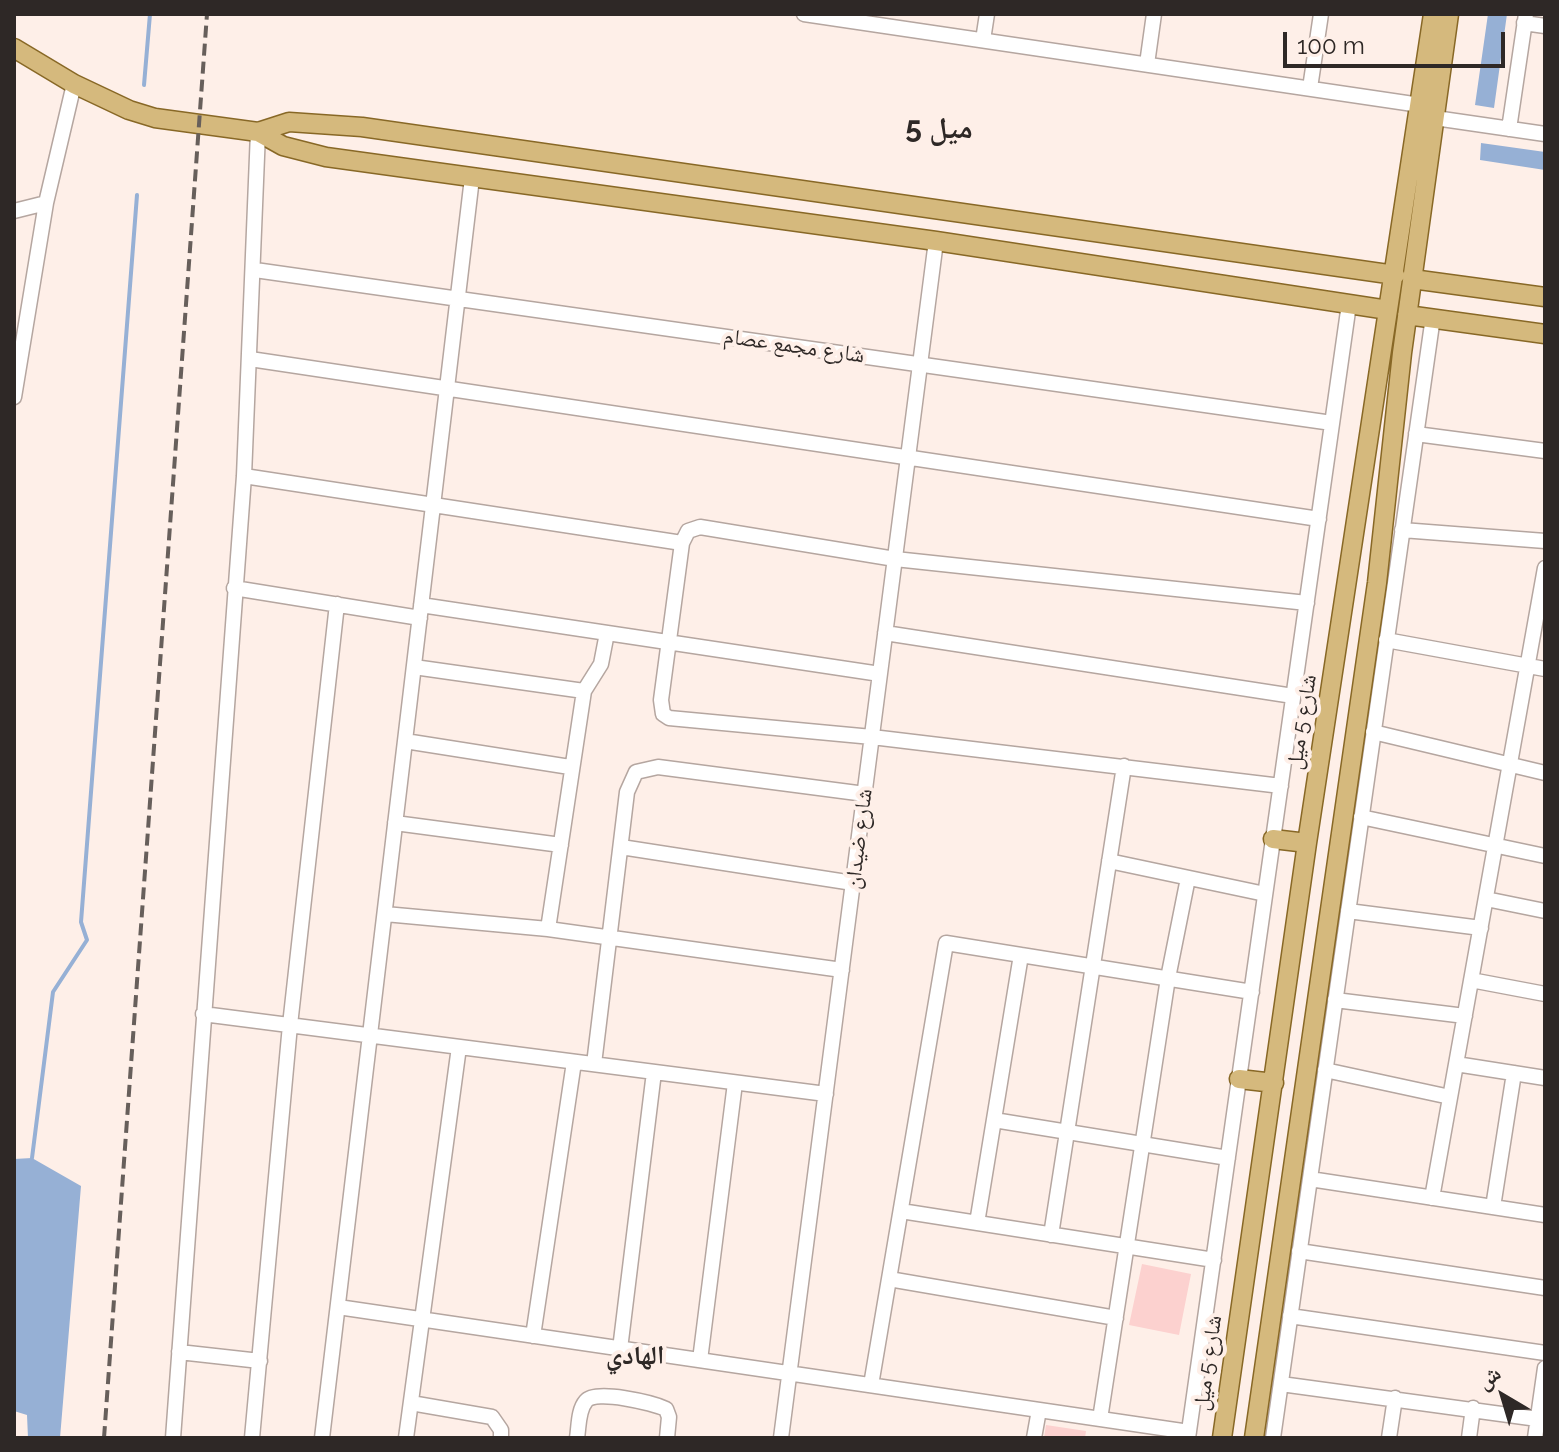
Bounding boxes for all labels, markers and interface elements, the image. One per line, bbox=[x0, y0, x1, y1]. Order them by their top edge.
scale bar bbox=[1287, 16, 1509, 66]
text: 100 m bbox=[1297, 31, 1365, 60]
district label: 5 ميل bbox=[905, 111, 973, 147]
street label: شارع مجمع عصام bbox=[722, 323, 866, 369]
street label: شارع 5 ميل bbox=[1281, 673, 1323, 771]
street label: شارع ضيدان bbox=[840, 787, 878, 891]
street label: شارع 5 ميل bbox=[1188, 1314, 1228, 1412]
district label: الهادي bbox=[606, 1340, 664, 1372]
north arrow bbox=[1463, 1356, 1543, 1436]
text: ش bbox=[1471, 1360, 1505, 1395]

